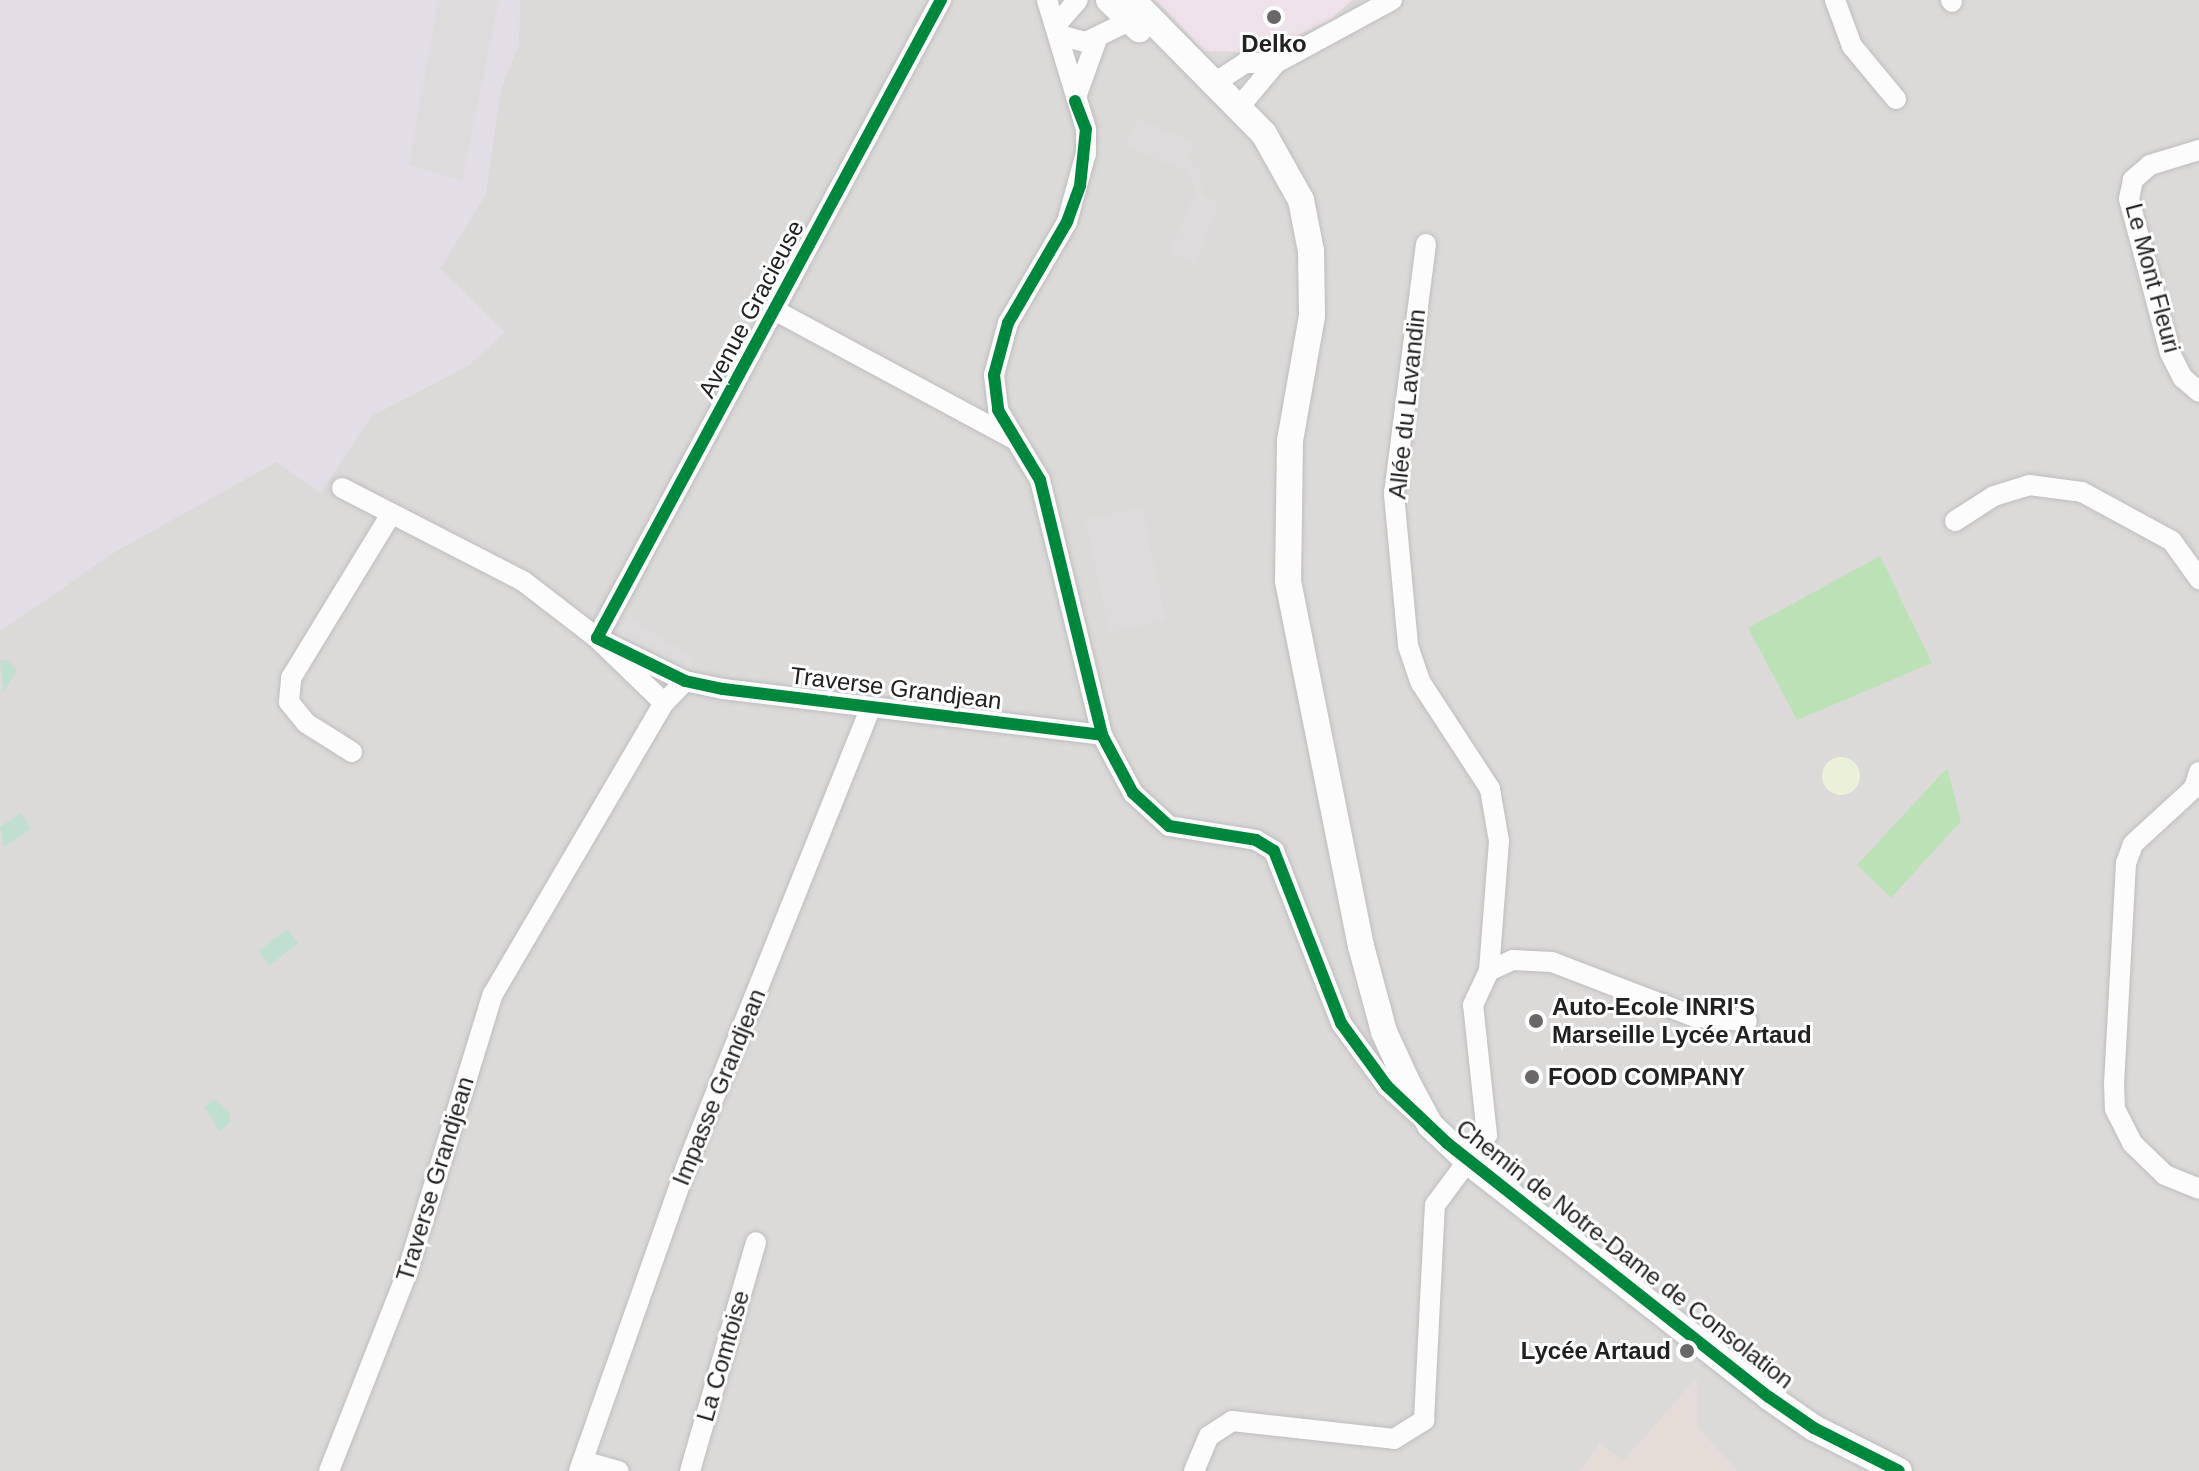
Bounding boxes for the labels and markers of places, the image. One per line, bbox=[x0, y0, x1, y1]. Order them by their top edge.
marker: Delko bbox=[1265, 8, 1283, 26]
place label: Delko bbox=[1241, 30, 1307, 58]
place label: Auto-Ecole INRI'S Marseille Lycée Artaud bbox=[1552, 993, 1813, 1049]
marker: Auto-Ecole INRI'S Marseille Lycée Artaud bbox=[1527, 1012, 1545, 1030]
place label: FOOD COMPANY bbox=[1548, 1063, 1745, 1091]
marker: FOOD COMPANY bbox=[1523, 1068, 1541, 1086]
place label: Lycée Artaud bbox=[1520, 1337, 1671, 1365]
marker: Lycée Artaud bbox=[1678, 1342, 1696, 1360]

